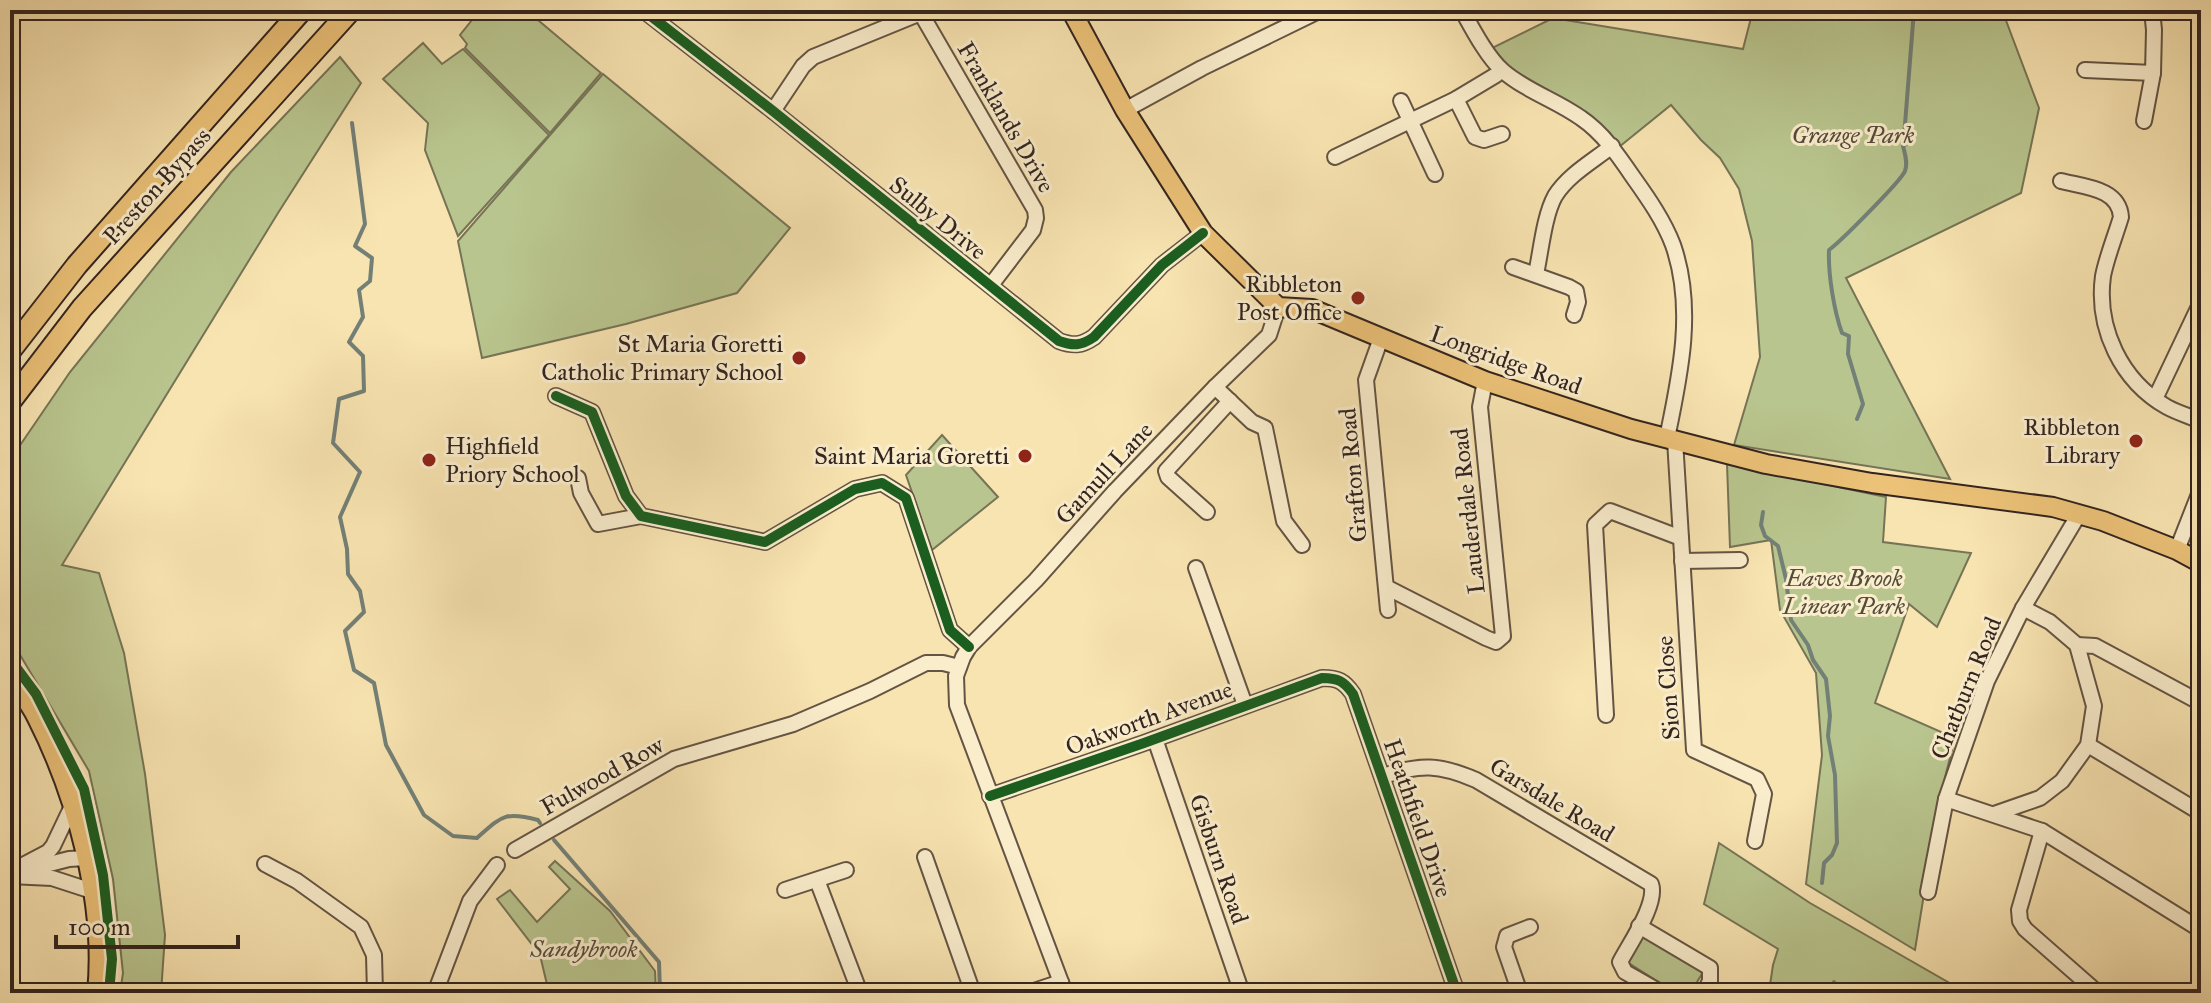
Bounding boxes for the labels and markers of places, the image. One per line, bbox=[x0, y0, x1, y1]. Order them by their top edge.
place label: Ribbleton Post Office bbox=[1237, 269, 1342, 327]
marker: Ribbleton Post Office bbox=[1349, 289, 1367, 307]
place label: St Maria Goretti Catholic Primary School bbox=[541, 329, 784, 387]
marker: St Maria Goretti Catholic Primary School bbox=[790, 349, 808, 367]
place label: Ribbleton Library bbox=[2023, 412, 2121, 470]
place label: Highfield Priory School bbox=[445, 431, 580, 489]
marker: Ribbleton Library bbox=[2127, 432, 2145, 450]
place label: Saint Maria Goretti bbox=[814, 441, 1009, 471]
marker: Saint Maria Goretti bbox=[1016, 447, 1034, 465]
marker: Highfield Priory School bbox=[420, 451, 438, 469]

